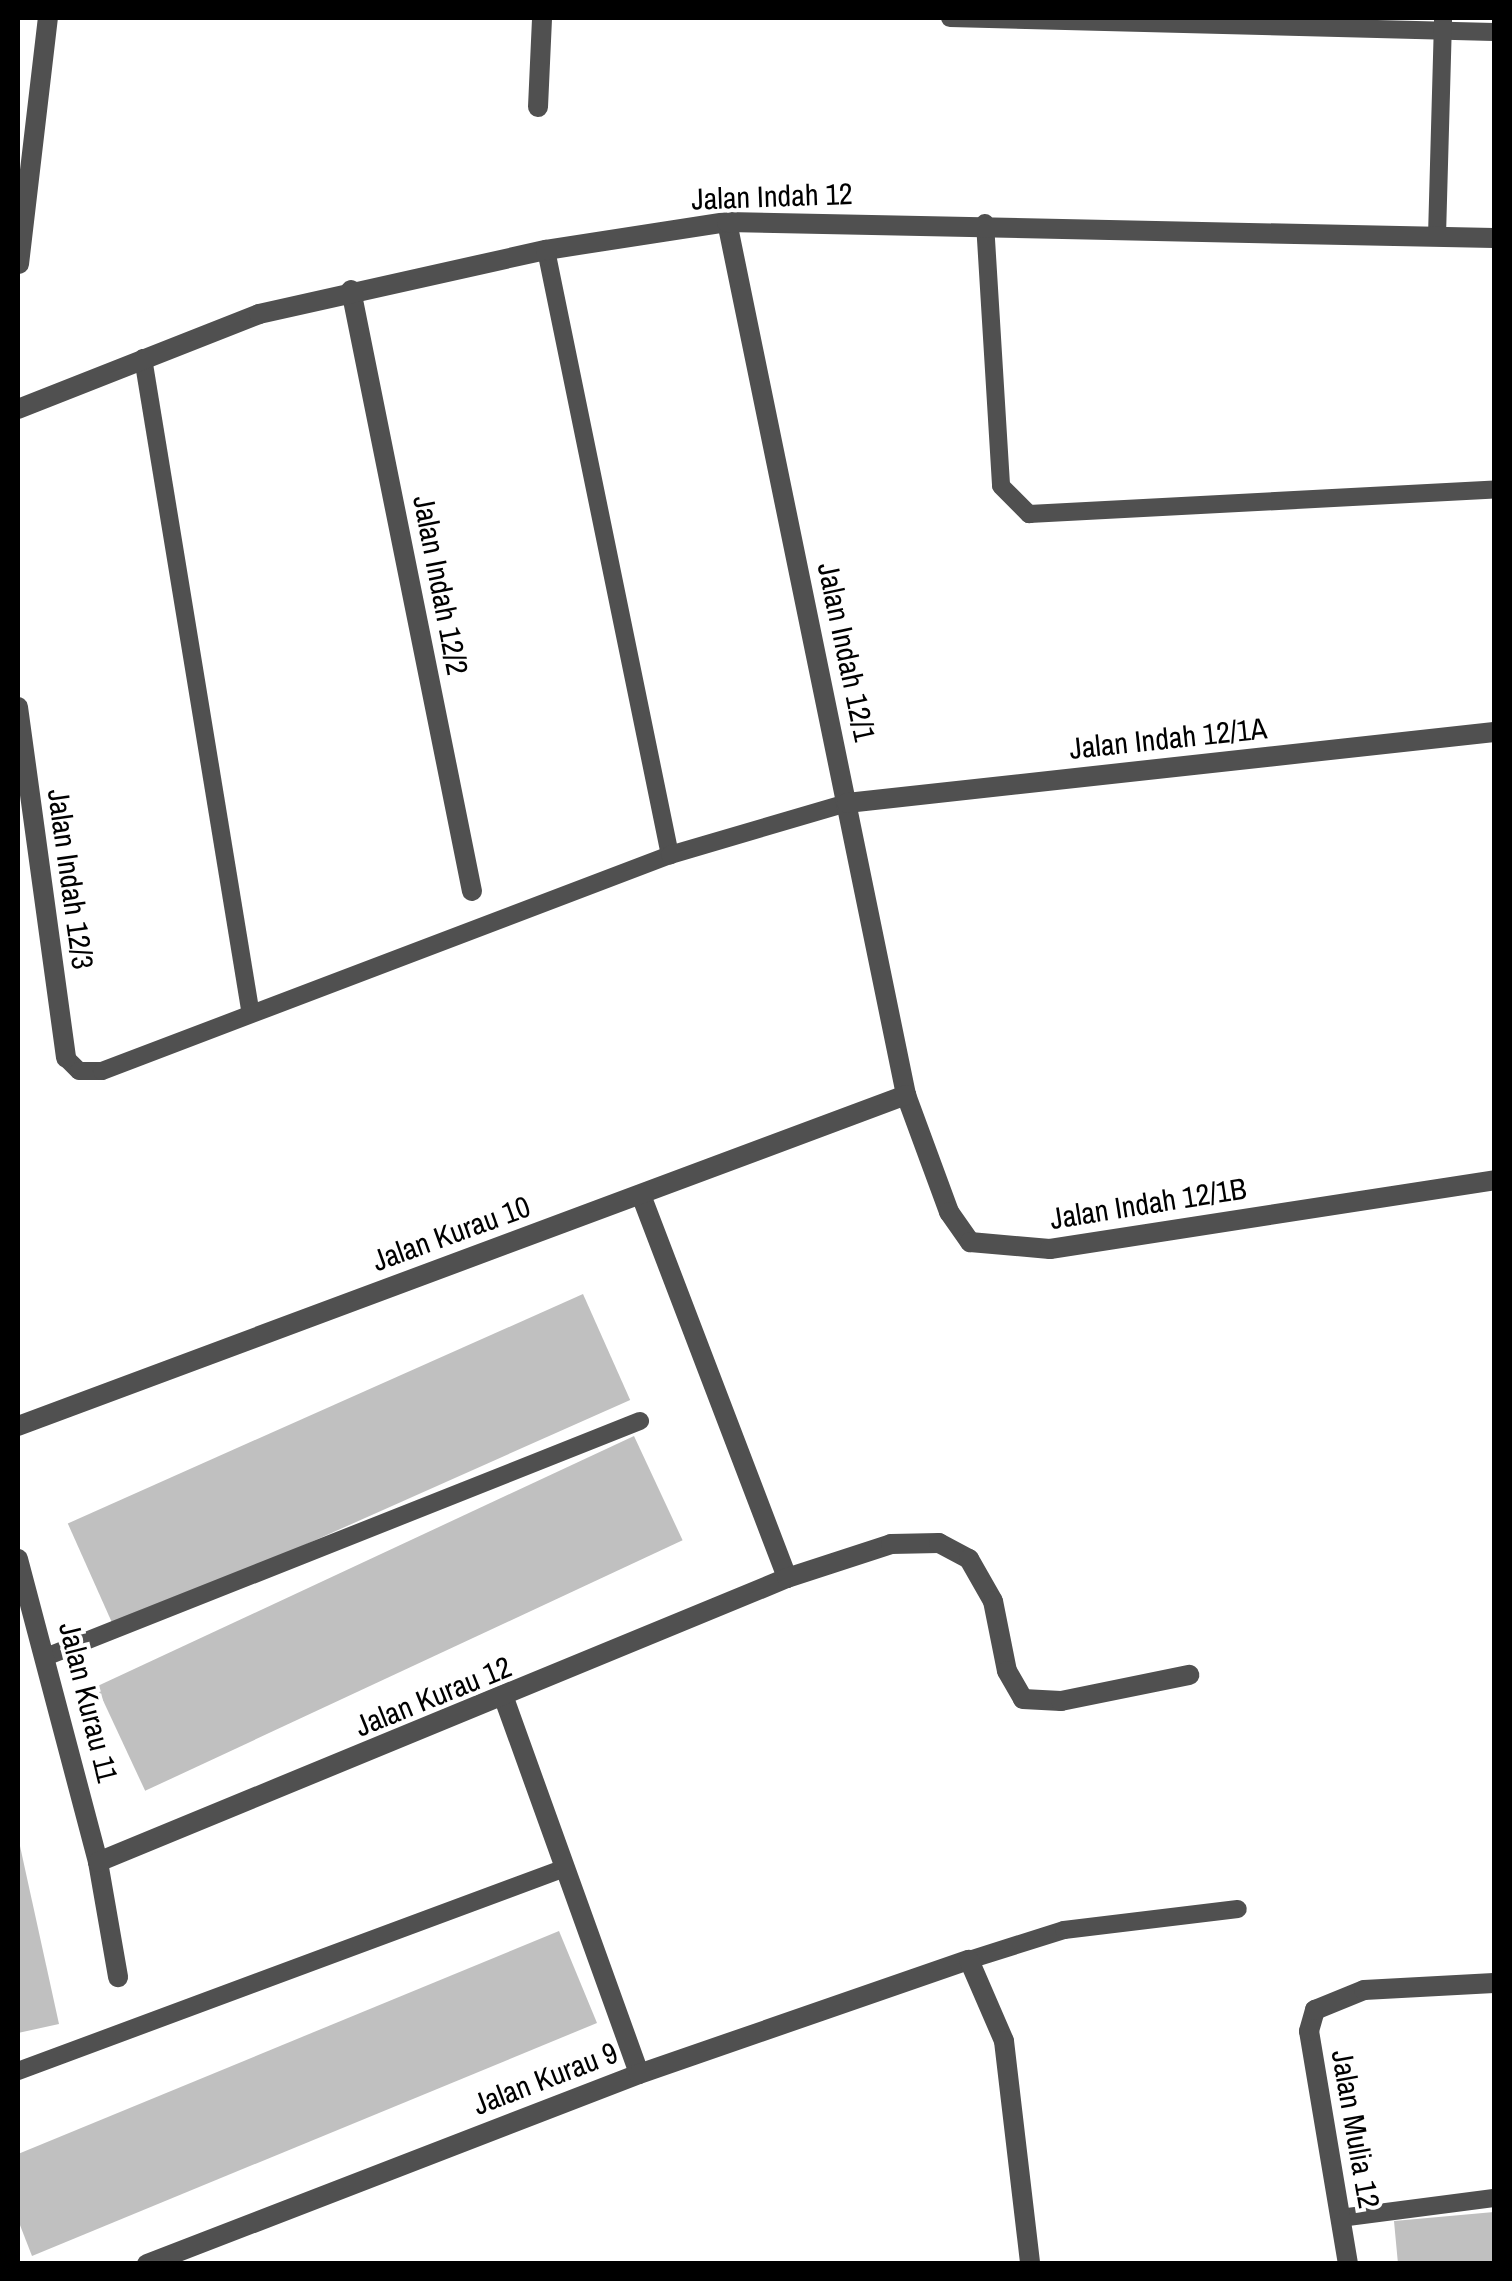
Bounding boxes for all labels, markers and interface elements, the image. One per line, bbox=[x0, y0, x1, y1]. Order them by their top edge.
street label: Jalan Indah 12 bbox=[691, 175, 853, 217]
street label: Jalan Indah 12/2 bbox=[406, 492, 476, 678]
street label: Jalan Indah 12/1 bbox=[810, 559, 884, 745]
street label: Jalan Indah 12/1A bbox=[1067, 710, 1269, 766]
street label: Jalan Indah 12/3 bbox=[41, 786, 101, 972]
street label: Jalan Indah 12/1B bbox=[1047, 1170, 1249, 1236]
street label: Jalan Kurau 10 bbox=[367, 1188, 535, 1278]
street label: Jalan Kurau 11 bbox=[52, 1618, 126, 1786]
street label: Jalan Kurau 12 bbox=[350, 1648, 516, 1744]
street label: Jalan Kurau 9 bbox=[468, 2034, 622, 2122]
street label: Jalan Mulia 12 bbox=[1324, 2047, 1388, 2211]

